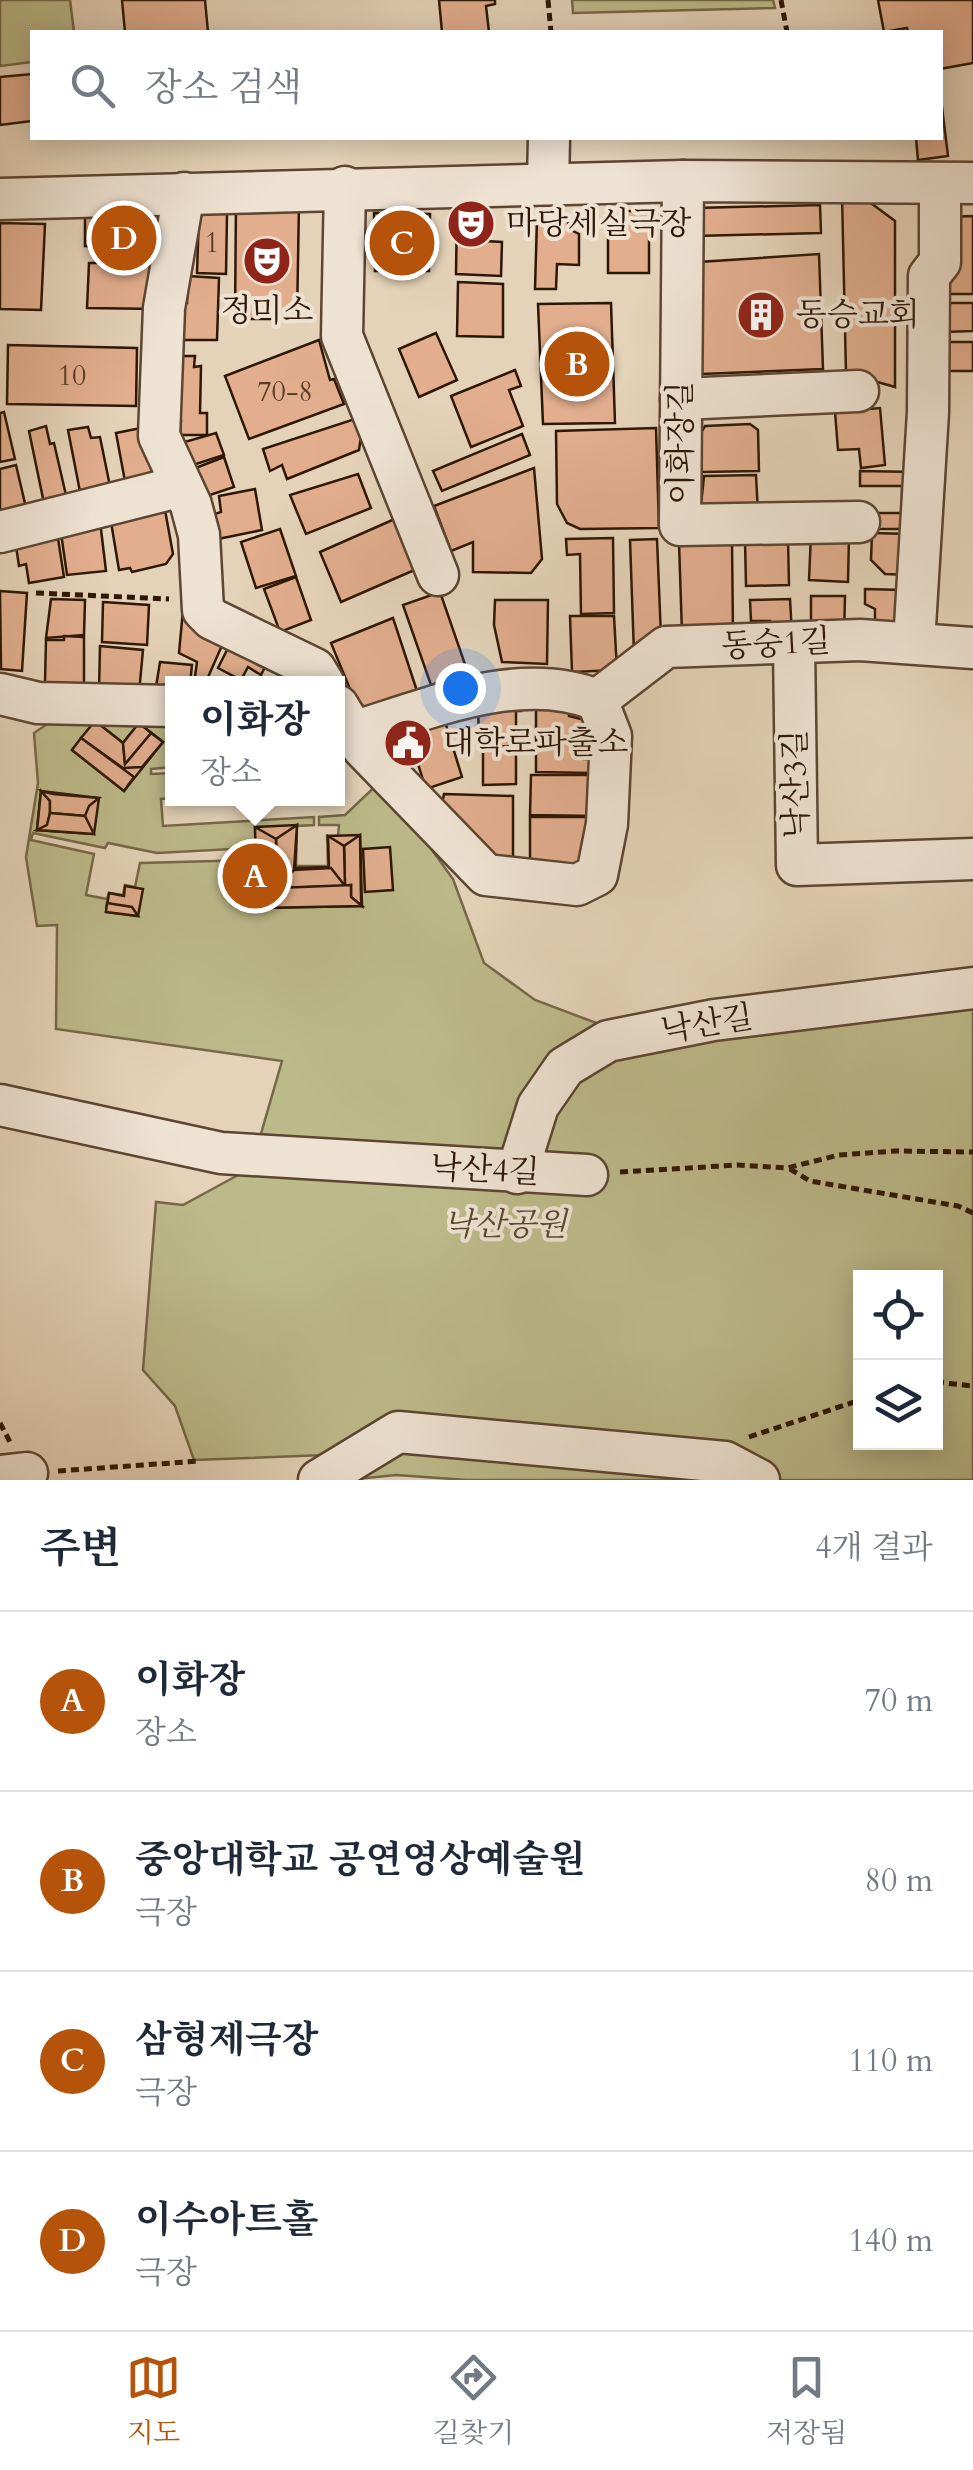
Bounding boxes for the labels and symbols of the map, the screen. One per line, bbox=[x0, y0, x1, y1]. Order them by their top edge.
theatre icon: 마당세실극장 bbox=[445, 198, 497, 250]
pin: D bbox=[92, 200, 156, 276]
place label: 마당세실극장 bbox=[506, 202, 692, 246]
pin: C bbox=[370, 206, 434, 280]
house number: 1 bbox=[205, 224, 219, 262]
theatre icon: 정미소 bbox=[241, 235, 293, 287]
place label: 정미소 bbox=[221, 289, 313, 333]
building icon: 동승교회 bbox=[735, 289, 787, 341]
place label: 동승교회 bbox=[796, 293, 920, 337]
pin: B bbox=[544, 326, 610, 402]
house number: 10 bbox=[58, 357, 86, 395]
house number: 70-8 bbox=[257, 373, 313, 411]
street label: 이화장길 bbox=[659, 381, 703, 505]
street label: 동숭1길 bbox=[720, 619, 832, 669]
your location bbox=[435, 663, 486, 714]
public building icon: 대학로파출소 bbox=[382, 717, 434, 769]
place label: 대학로파출소 bbox=[443, 721, 629, 765]
street label: 낙산3길 bbox=[773, 729, 819, 839]
pin: A bbox=[222, 838, 288, 914]
street label: 낙산길 bbox=[658, 995, 756, 1053]
street label: 낙산4길 bbox=[429, 1145, 541, 1195]
park label: 낙산공원 bbox=[443, 1203, 569, 1247]

